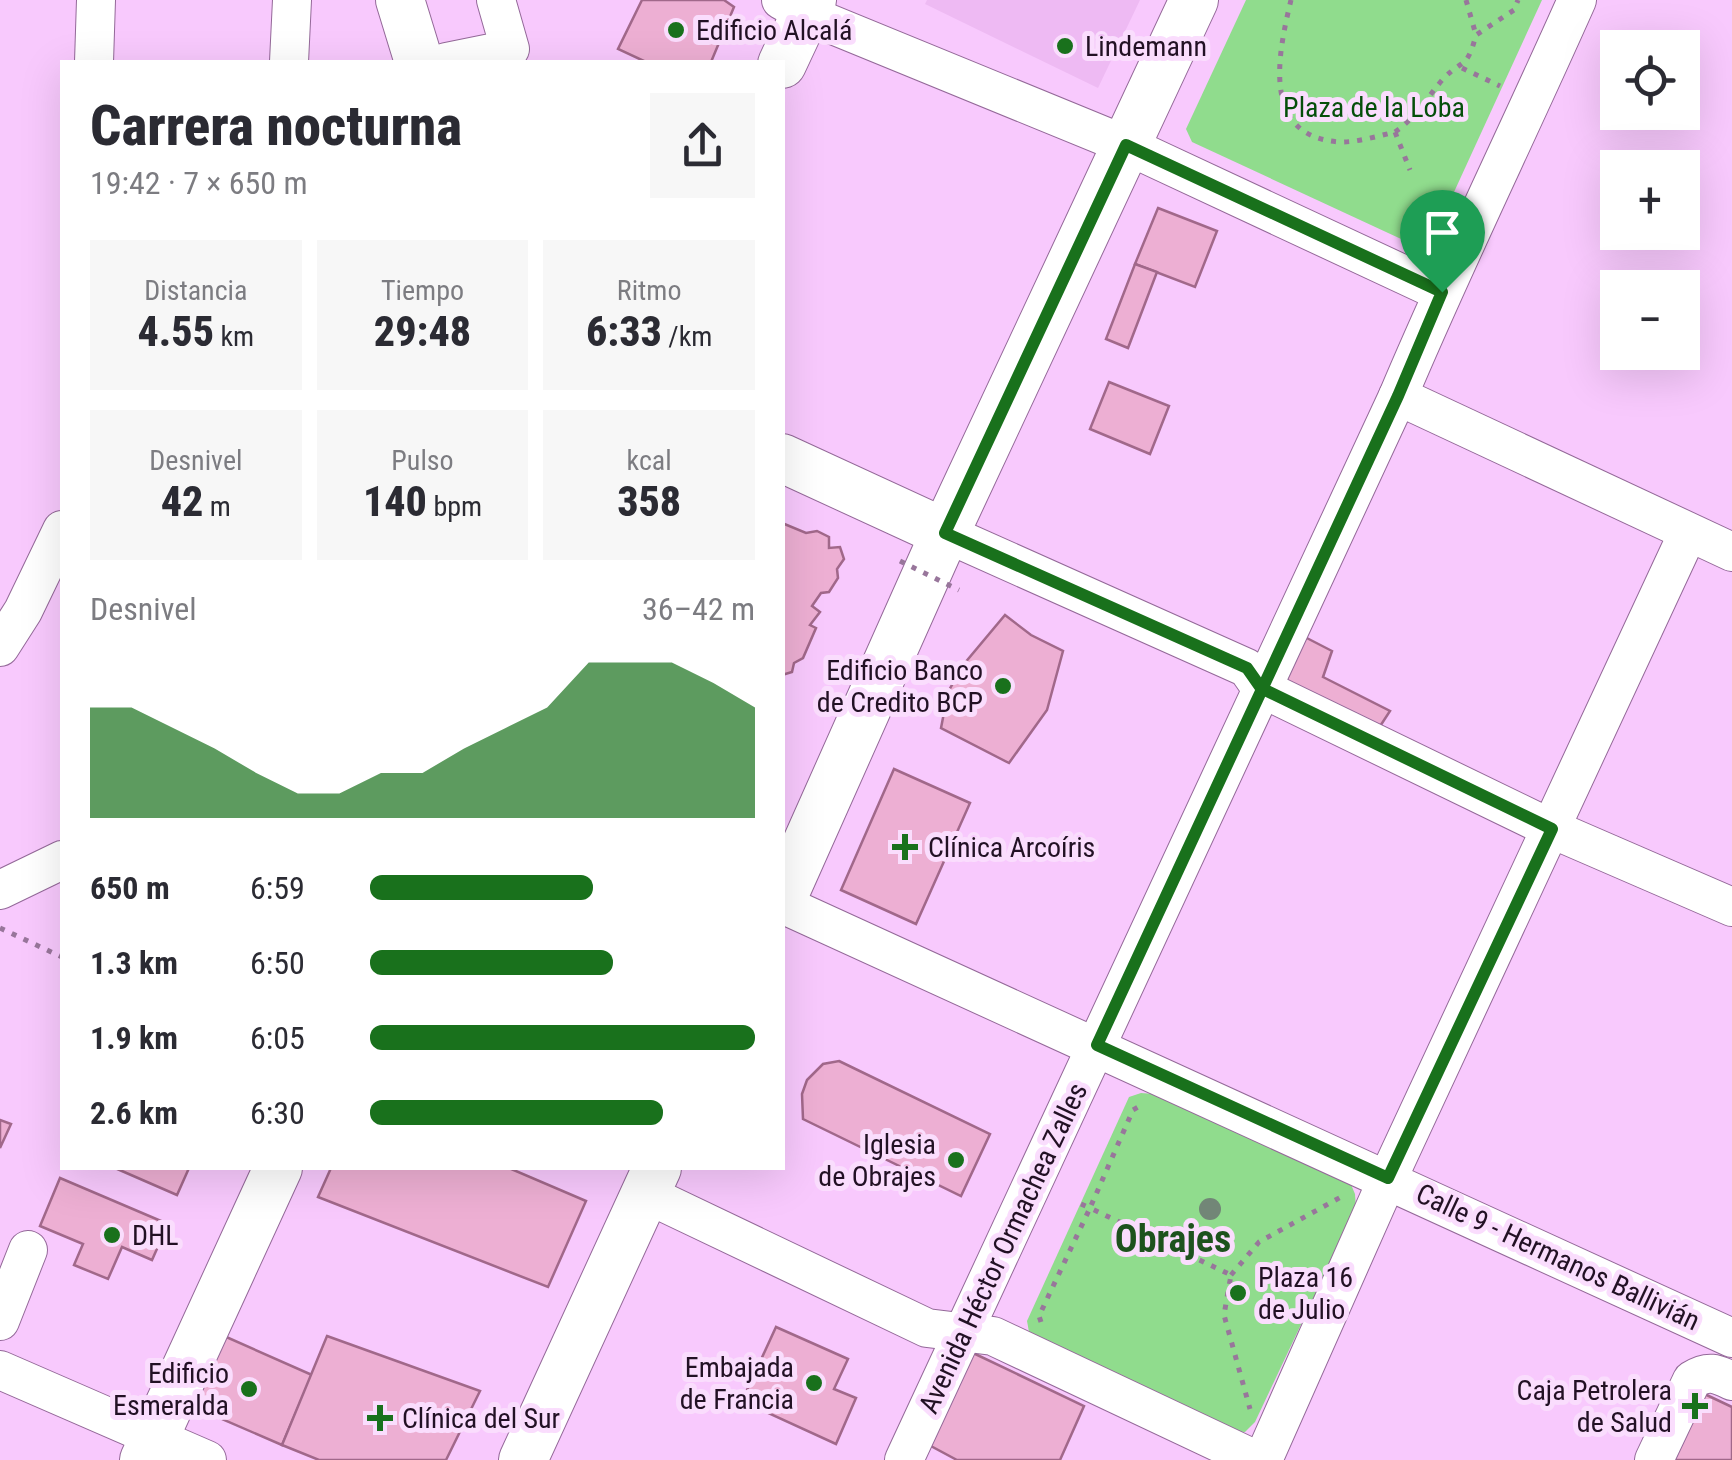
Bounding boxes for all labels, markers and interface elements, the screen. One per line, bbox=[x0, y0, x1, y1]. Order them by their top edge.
place label: Edificio Alcalá bbox=[696, 14, 852, 47]
marker: Edificio Alcalá bbox=[665, 19, 687, 41]
place label: Lindemann bbox=[1085, 30, 1207, 63]
map controls bbox=[1600, 30, 1700, 370]
button: locate bbox=[1600, 30, 1700, 130]
marker: Lindemann bbox=[1054, 35, 1076, 57]
park label: Plaza de la Loba bbox=[1283, 91, 1465, 124]
button: share bbox=[650, 93, 755, 198]
text: Carrera nocturna bbox=[90, 94, 462, 158]
button: + bbox=[1600, 150, 1700, 250]
text: 19:42 · 7 × 650 m bbox=[90, 164, 308, 202]
pin bbox=[1400, 190, 1485, 293]
icon: arrive bbox=[1415, 205, 1470, 260]
button: − bbox=[1600, 270, 1700, 370]
text: Distancia bbox=[144, 274, 247, 307]
text: Tiempo bbox=[381, 274, 464, 307]
text: Ritmo bbox=[617, 274, 682, 307]
text: 4.55 bbox=[138, 307, 214, 356]
text: 29:48 bbox=[374, 307, 471, 356]
text: 6:33 bbox=[586, 307, 662, 356]
text: km bbox=[214, 320, 254, 353]
text: /km bbox=[662, 320, 712, 353]
text: Desnivel bbox=[149, 444, 242, 477]
text: Pulso bbox=[391, 444, 454, 477]
text: kcal bbox=[627, 444, 672, 477]
text: 42 bbox=[161, 477, 203, 526]
text: 140 bbox=[363, 477, 427, 526]
text: 358 bbox=[617, 477, 681, 526]
text: m bbox=[203, 490, 231, 523]
text: bpm bbox=[427, 490, 482, 523]
text: Desnivel bbox=[90, 590, 197, 628]
text: 36–42 m bbox=[642, 590, 755, 628]
place label: Edificio Banco de Credito BCP bbox=[817, 654, 983, 719]
marker: Edificio Banco de Credito BCP bbox=[992, 675, 1014, 697]
place label: Clínica Arcoíris bbox=[928, 831, 1095, 864]
marker: Clínica Arcoíris bbox=[892, 834, 918, 860]
text: 650 m bbox=[90, 869, 170, 907]
text: 6:59 bbox=[250, 869, 305, 907]
text: 1.3 km bbox=[90, 944, 178, 982]
text: 6:50 bbox=[250, 944, 305, 982]
text: 1.9 km bbox=[90, 1019, 178, 1057]
text: 6:05 bbox=[250, 1019, 305, 1057]
street label: Avenida Héctor Ormachea Zalles bbox=[912, 1078, 1094, 1418]
text: 2.6 km bbox=[90, 1094, 178, 1132]
text: 6:30 bbox=[250, 1094, 305, 1132]
place label: Iglesia de Obrajes bbox=[818, 1128, 936, 1193]
marker: Iglesia de Obrajes bbox=[945, 1149, 967, 1171]
street label: Calle 9 - Hermanos Ballivián bbox=[1411, 1177, 1705, 1337]
district label: Obrajes bbox=[1115, 1217, 1231, 1261]
place label: DHL bbox=[132, 1219, 179, 1252]
marker: DHL bbox=[101, 1224, 123, 1246]
place label: Plaza 16 de Julio bbox=[1258, 1261, 1353, 1326]
marker: Plaza 16 de Julio bbox=[1227, 1282, 1249, 1304]
place label: Embajada de Francia bbox=[680, 1351, 794, 1416]
place label: Edificio Esmeralda bbox=[113, 1357, 229, 1422]
marker: Embajada de Francia bbox=[803, 1372, 825, 1394]
place label: Caja Petrolera de Salud bbox=[1517, 1374, 1672, 1439]
marker: Edificio Esmeralda bbox=[238, 1378, 260, 1400]
marker: Caja Petrolera de Salud bbox=[1682, 1393, 1708, 1419]
place label: Clínica del Sur bbox=[402, 1402, 560, 1435]
marker: Clínica del Sur bbox=[367, 1405, 393, 1431]

